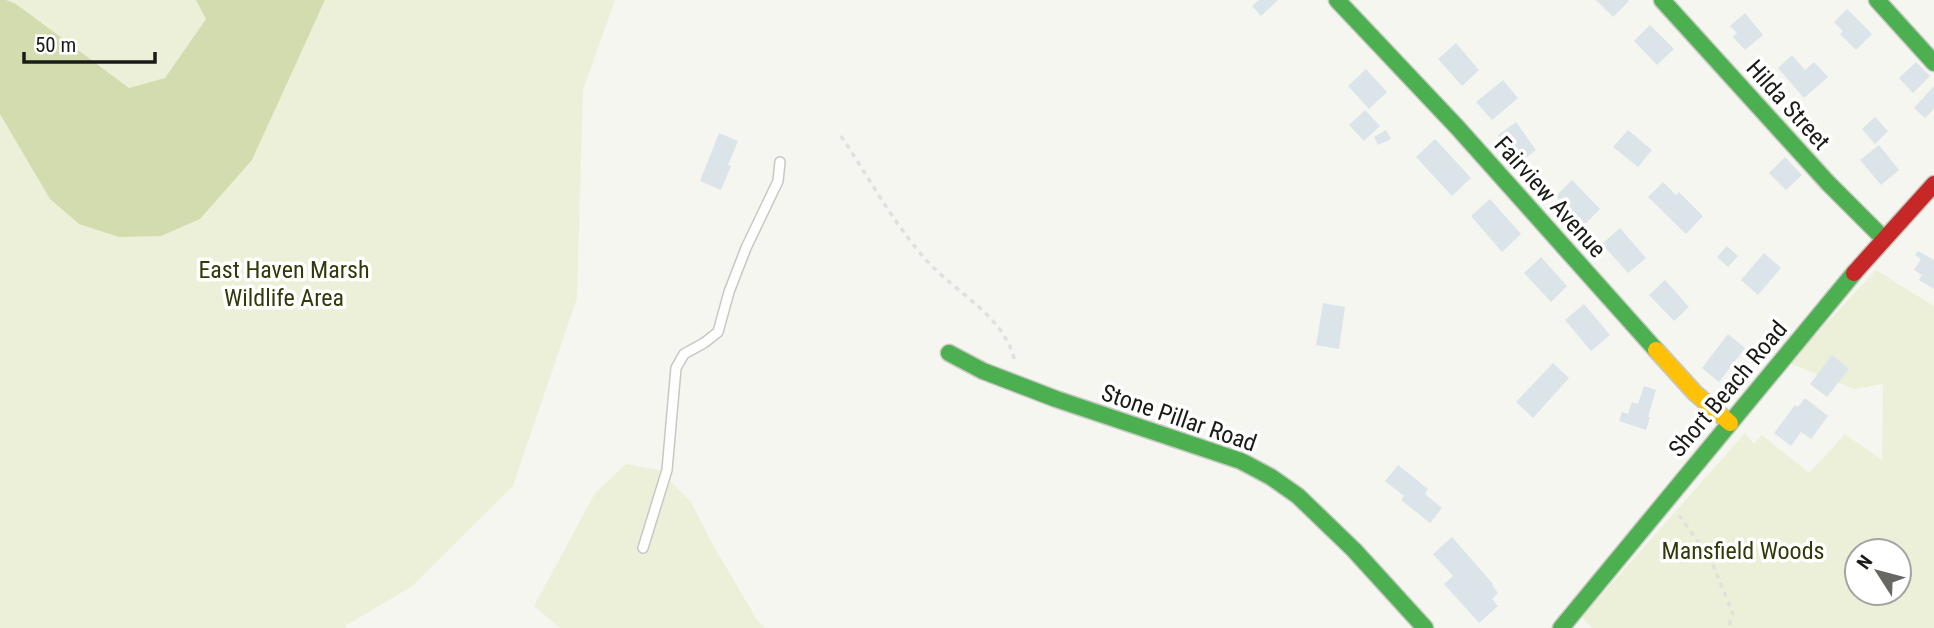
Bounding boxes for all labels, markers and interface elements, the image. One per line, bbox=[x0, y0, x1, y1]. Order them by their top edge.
scale bar bbox=[24, 21, 156, 65]
text: 50 m bbox=[35, 33, 76, 57]
street label: Hilda Street bbox=[1740, 54, 1836, 156]
street label: Fairview Avenue bbox=[1488, 131, 1612, 263]
park label: East Haven Marsh Wildlife Area bbox=[198, 256, 370, 312]
street label: Short Beach Road bbox=[1663, 315, 1793, 463]
street label: Stone Pillar Road bbox=[1098, 378, 1260, 458]
park label: Mansfield Woods bbox=[1662, 537, 1825, 565]
north arrow bbox=[1843, 537, 1913, 607]
text: N bbox=[1852, 551, 1877, 574]

